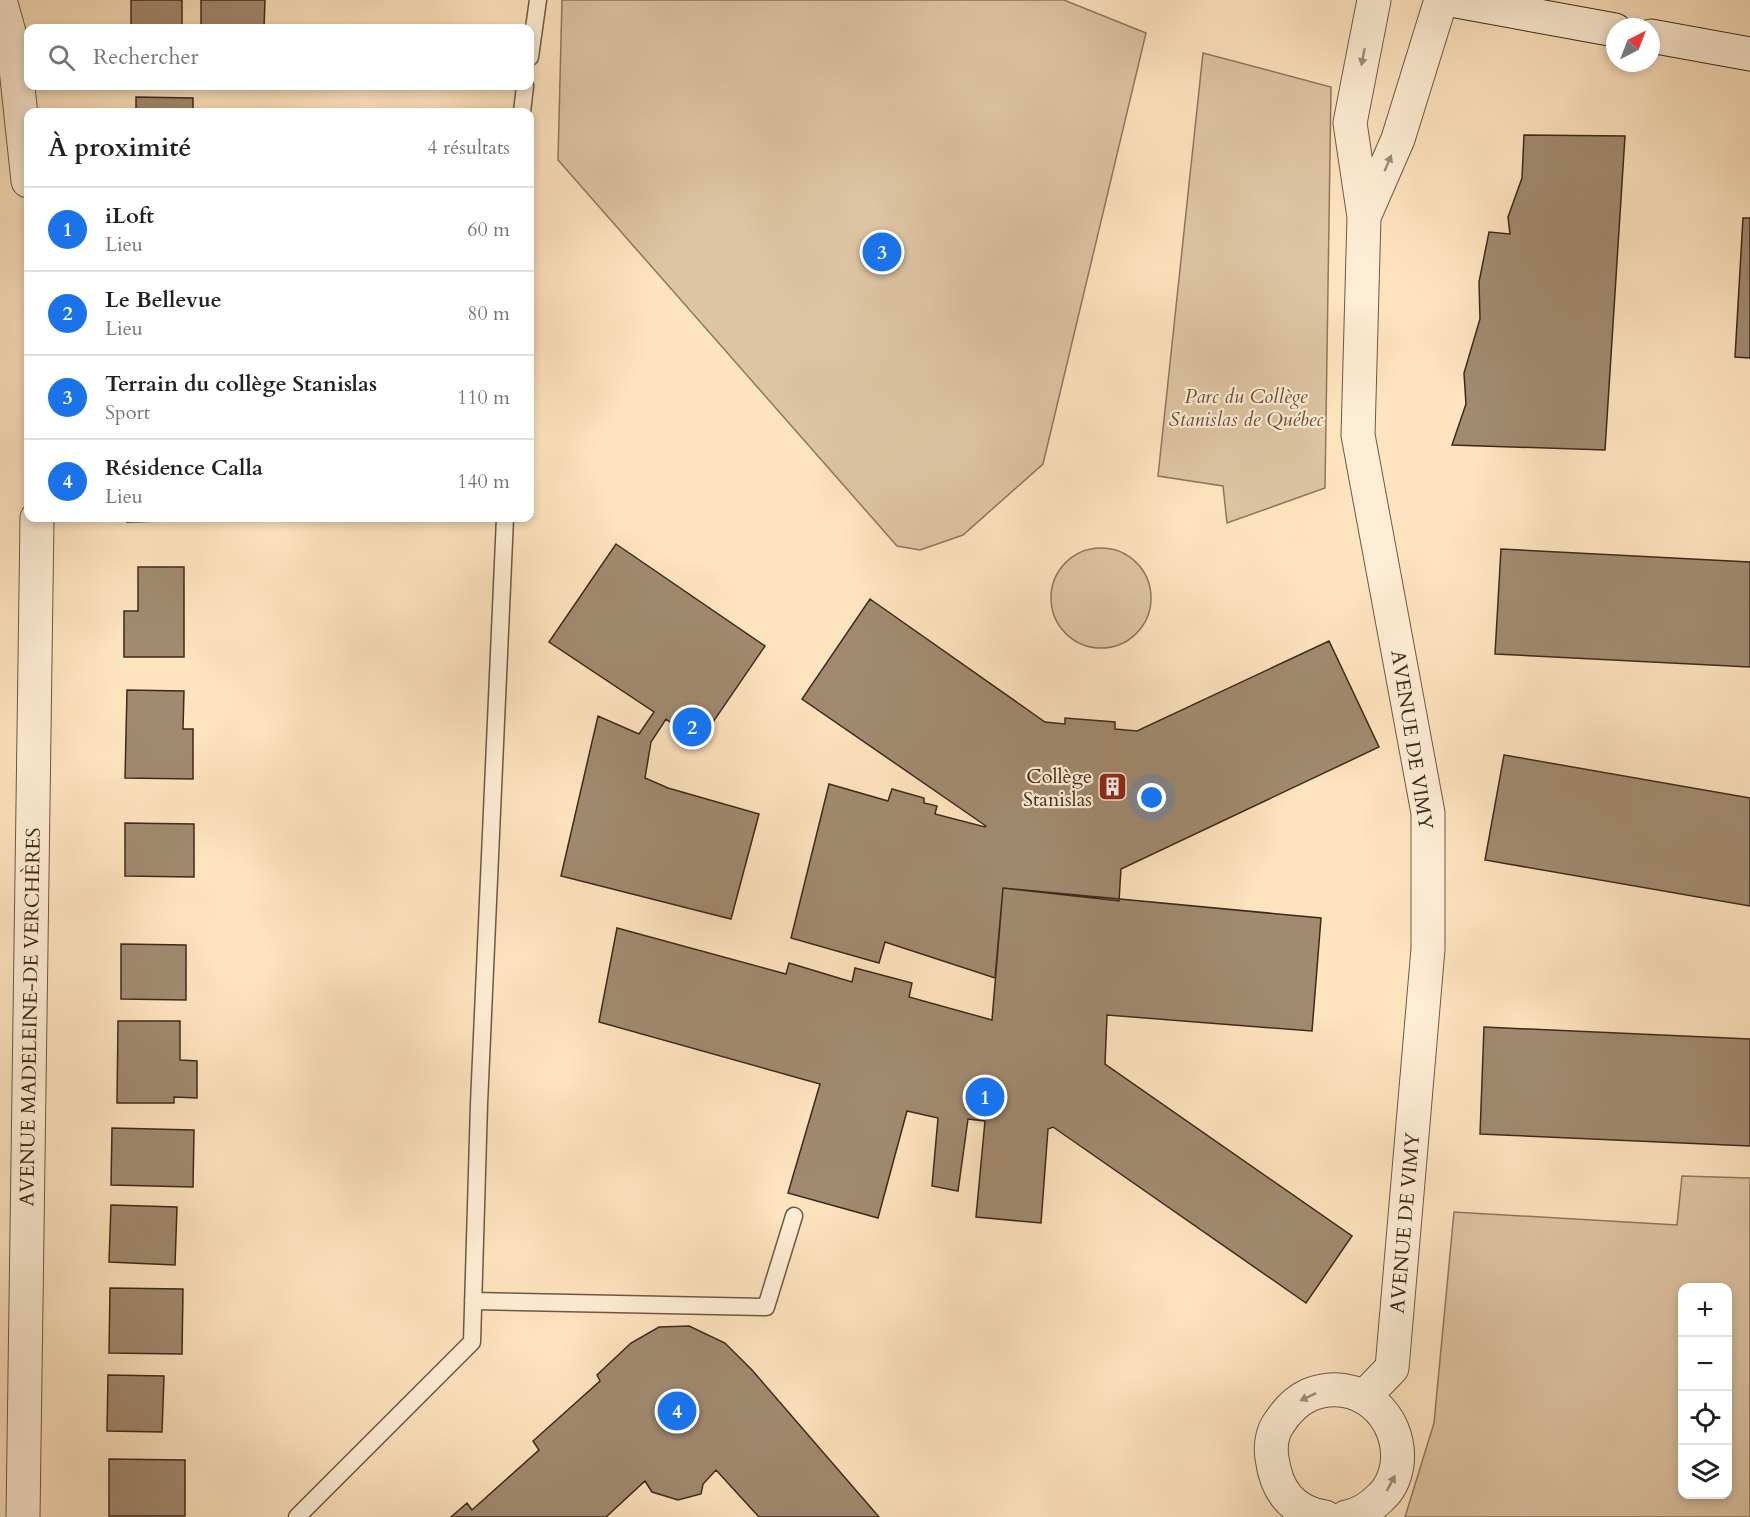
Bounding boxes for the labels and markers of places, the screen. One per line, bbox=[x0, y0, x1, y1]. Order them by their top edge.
pin: 3 bbox=[862, 230, 902, 274]
pin: 2 bbox=[672, 704, 712, 750]
place label: Collège Stanislas bbox=[1023, 763, 1092, 813]
building icon: Collège Stanislas bbox=[1097, 771, 1129, 803]
pin: 1 bbox=[966, 1074, 1004, 1120]
pin: 4 bbox=[658, 1388, 696, 1434]

